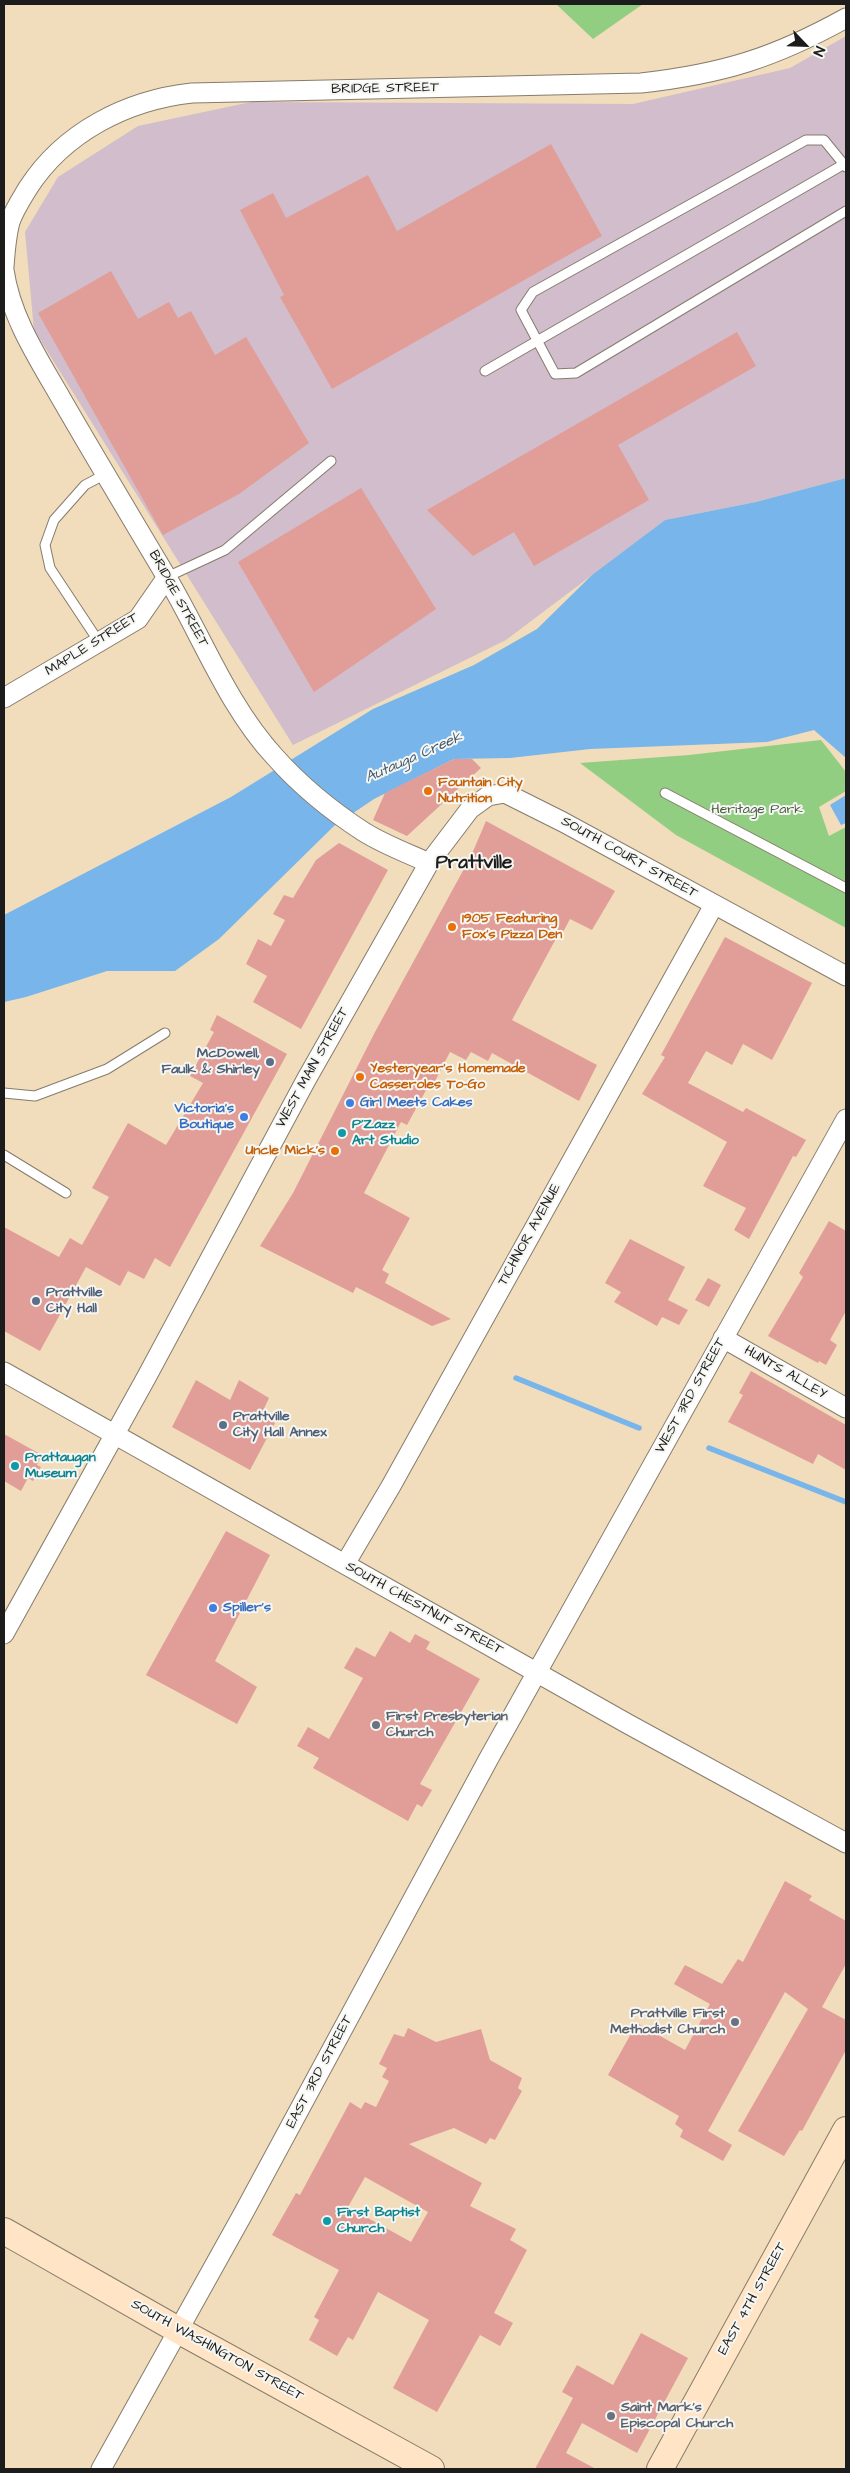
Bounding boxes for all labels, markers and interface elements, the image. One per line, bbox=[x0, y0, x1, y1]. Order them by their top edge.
north arrow bbox=[780, 20, 830, 70]
text: N bbox=[808, 43, 830, 59]
street label: BRIDGE STREET bbox=[331, 80, 439, 98]
street label: BRIDGE STREET bbox=[145, 548, 211, 650]
street label: MAPLE STREET bbox=[43, 610, 141, 680]
water label: Autauga Creek bbox=[363, 729, 465, 787]
place label: Fountain City Nutrition bbox=[438, 775, 523, 808]
marker: Fountain City Nutrition bbox=[422, 785, 434, 797]
park label: Heritage Park bbox=[711, 802, 803, 818]
street label: SOUTH COURT STREET bbox=[558, 813, 700, 903]
district label: Prattville bbox=[436, 853, 512, 875]
place label: 1905 Featuring Fox's Pizza Den bbox=[462, 911, 562, 944]
marker: 1905 Featuring Fox's Pizza Den bbox=[446, 921, 458, 933]
street label: WEST MAIN STREET bbox=[273, 1005, 353, 1131]
place label: McDowell, Faulk & Shirley bbox=[161, 1046, 260, 1078]
marker: McDowell, Faulk & Shirley bbox=[264, 1056, 276, 1068]
place label: Yesteryear's Homemade Casseroles To-Go bbox=[370, 1061, 526, 1094]
marker: Yesteryear's Homemade Casseroles To-Go bbox=[354, 1071, 366, 1083]
place label: Girl Meets Cakes bbox=[360, 1095, 473, 1111]
marker: Girl Meets Cakes bbox=[344, 1097, 356, 1109]
place label: Victoria's Boutique bbox=[174, 1101, 234, 1134]
marker: Victoria's Boutique bbox=[238, 1111, 250, 1123]
place label: P'Zazz Art Studio bbox=[352, 1117, 419, 1150]
marker: P'Zazz Art Studio bbox=[336, 1127, 348, 1139]
place label: Uncle Mick's bbox=[245, 1143, 325, 1159]
marker: Uncle Mick's bbox=[329, 1145, 341, 1157]
street label: TICHNOR AVENUE bbox=[495, 1181, 565, 1289]
place label: Prattville City Hall bbox=[46, 1285, 102, 1318]
marker: Prattville City Hall bbox=[30, 1295, 42, 1307]
street label: WEST 3RD STREET bbox=[652, 1335, 730, 1457]
street label: HUNTS ALLEY bbox=[741, 1343, 829, 1403]
place label: Prattville City Hall Annex bbox=[233, 1409, 327, 1441]
marker: Prattville City Hall Annex bbox=[217, 1419, 229, 1431]
place label: Prattaugan Museum bbox=[25, 1450, 96, 1482]
marker: Prattaugan Museum bbox=[9, 1460, 21, 1472]
street label: SOUTH CHESTNUT STREET bbox=[342, 1559, 506, 1659]
place label: Spiller's bbox=[223, 1600, 271, 1616]
marker: Spiller's bbox=[207, 1602, 219, 1614]
place label: First Presbyterian Church bbox=[386, 1709, 508, 1741]
marker: First Presbyterian Church bbox=[370, 1719, 382, 1731]
place label: Prattville First Methodist Church bbox=[610, 2006, 725, 2038]
street label: EAST 3RD STREET bbox=[283, 2013, 357, 2131]
marker: Prattville First Methodist Church bbox=[729, 2016, 741, 2028]
place label: First Baptist Church bbox=[337, 2205, 420, 2238]
marker: First Baptist Church bbox=[321, 2215, 333, 2227]
street label: EAST 4TH STREET bbox=[715, 2240, 791, 2358]
street label: SOUTH WASHINGTON STREET bbox=[128, 2296, 306, 2406]
place label: Saint Mark's Episcopal Church bbox=[621, 2400, 733, 2432]
marker: Saint Mark's Episcopal Church bbox=[605, 2410, 617, 2422]

